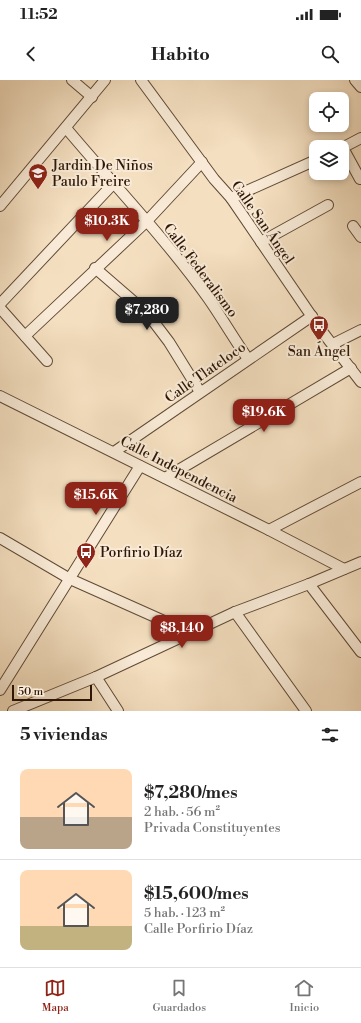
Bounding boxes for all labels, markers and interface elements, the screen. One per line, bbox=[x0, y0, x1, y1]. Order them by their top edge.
text: 11:52 bbox=[20, 5, 58, 24]
icon: back bbox=[20, 43, 42, 65]
text: Habito bbox=[151, 43, 210, 66]
icon: search bbox=[319, 43, 341, 65]
map controls bbox=[309, 92, 349, 180]
button: locate bbox=[309, 92, 349, 132]
button: layers bbox=[309, 140, 349, 180]
place label: Jardin De Niños Paulo Freire bbox=[51, 157, 153, 191]
school or university icon: Jardin De Niños Paulo Freire bbox=[27, 162, 49, 190]
street label: Calle San Ángel bbox=[227, 176, 299, 268]
pin: $10.3K bbox=[74, 208, 140, 242]
text: $10.3K bbox=[85, 213, 129, 229]
street label: Calle Federalismo bbox=[159, 220, 242, 321]
pin: $7,280 bbox=[114, 297, 180, 331]
text: $7,280 bbox=[125, 302, 169, 318]
bus stop icon: San Ángel bbox=[308, 314, 330, 342]
street label: Calle Tlateloco bbox=[162, 338, 250, 407]
place label: San Ángel bbox=[288, 341, 350, 361]
pin: $19.6K bbox=[231, 399, 297, 433]
text: $19.6K bbox=[242, 404, 286, 420]
street label: Calle Independencia bbox=[117, 433, 241, 508]
pin: $15.6K bbox=[63, 482, 129, 516]
text: $15.6K bbox=[74, 487, 118, 503]
bus stop icon: Porfirio Díaz bbox=[75, 541, 97, 569]
place label: Porfirio Díaz bbox=[100, 544, 183, 562]
pin: $8,140 bbox=[149, 615, 215, 649]
text: $8,140 bbox=[160, 620, 204, 636]
scale bar bbox=[12, 683, 92, 702]
text: 50 m bbox=[18, 685, 43, 699]
text: 5 viviendas bbox=[20, 724, 108, 746]
icon: filters bbox=[319, 724, 341, 746]
text: $7,280/mes bbox=[144, 782, 237, 804]
icon: home bbox=[52, 785, 100, 833]
text: 2 hab. · 56 m² bbox=[144, 804, 220, 820]
text: Privada Constituyentes bbox=[144, 820, 280, 836]
text: $15,600/mes bbox=[144, 883, 249, 905]
icon: home bbox=[52, 886, 100, 934]
text: 5 hab. · 123 m² bbox=[144, 905, 225, 921]
text: Calle Porfirio Díaz bbox=[144, 921, 253, 937]
tab: Mapa bbox=[42, 977, 69, 1015]
tab: Guardados bbox=[152, 977, 206, 1015]
tab: Inicio bbox=[290, 977, 319, 1015]

